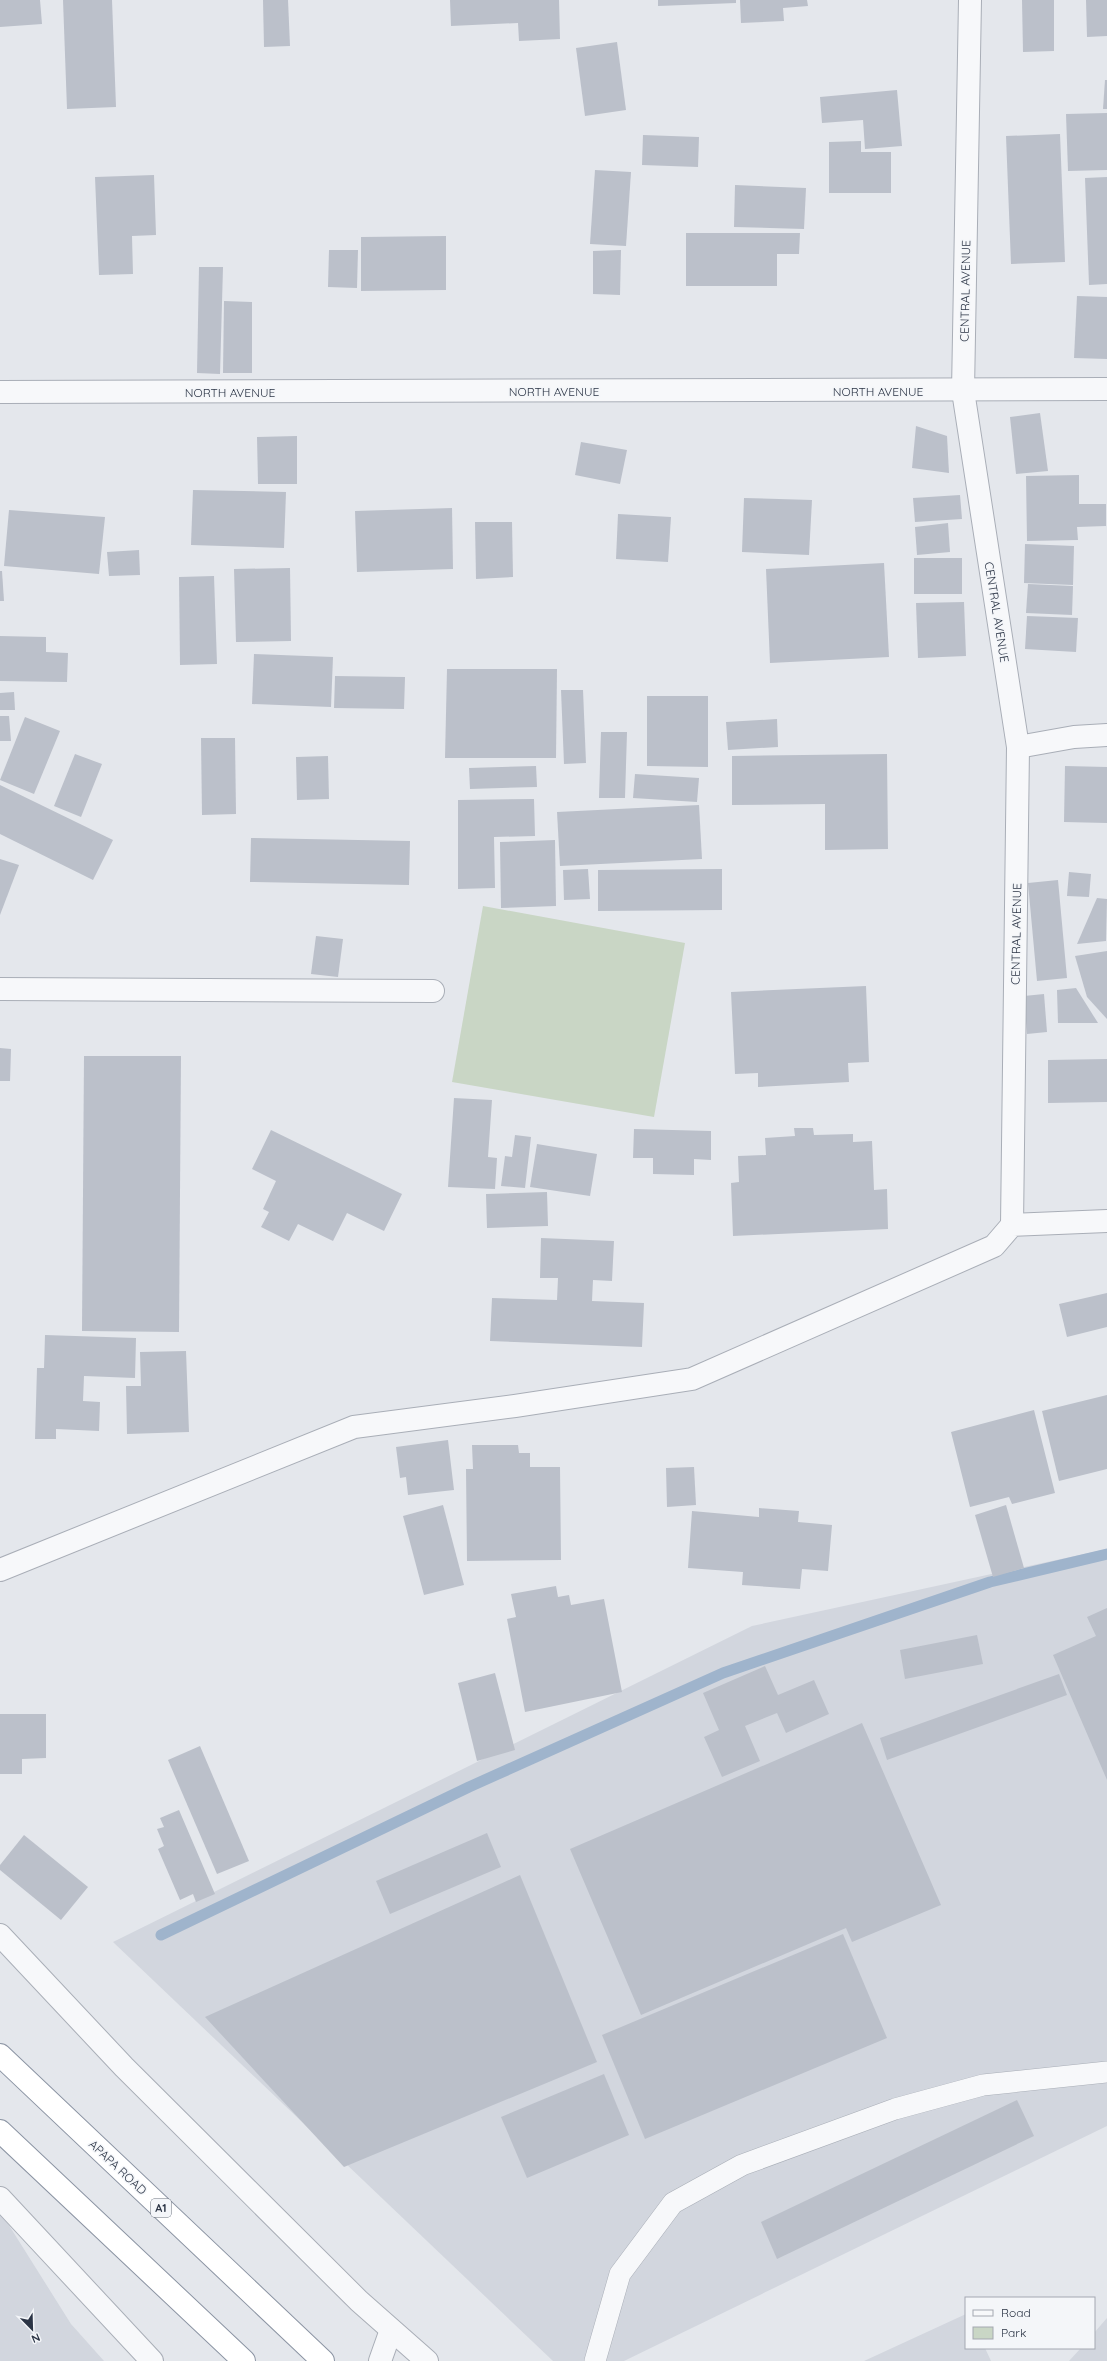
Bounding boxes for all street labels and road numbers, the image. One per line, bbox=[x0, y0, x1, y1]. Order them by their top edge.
street label: CENTRAL AVENUE bbox=[957, 240, 973, 342]
street label: NORTH AVENUE bbox=[509, 384, 599, 399]
street label: NORTH AVENUE bbox=[833, 384, 923, 399]
street label: NORTH AVENUE bbox=[185, 385, 275, 400]
street label: CENTRAL AVENUE bbox=[982, 561, 1012, 664]
street label: CENTRAL AVENUE bbox=[1008, 883, 1024, 985]
street label: APAPA ROAD bbox=[86, 2136, 150, 2198]
road number: A1 bbox=[151, 2199, 171, 2217]

